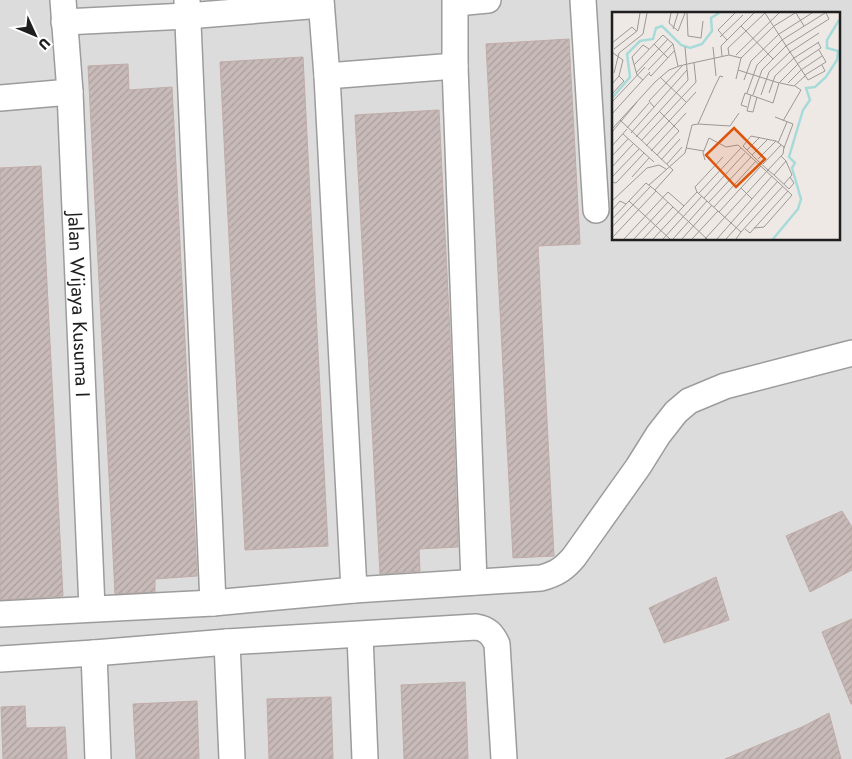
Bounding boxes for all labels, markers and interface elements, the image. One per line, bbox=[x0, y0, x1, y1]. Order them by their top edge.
north arrow bbox=[10, 10, 60, 60]
inset map bbox=[612, 12, 840, 240]
text: U bbox=[34, 34, 55, 55]
street label: Jalan Wijaya Kusuma I bbox=[60, 209, 97, 398]

